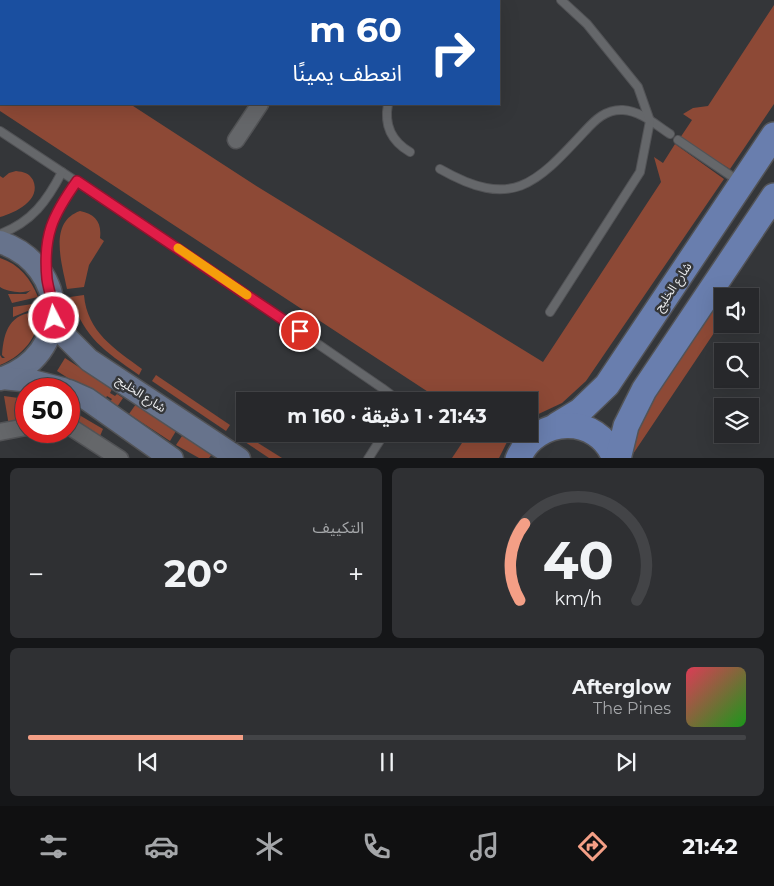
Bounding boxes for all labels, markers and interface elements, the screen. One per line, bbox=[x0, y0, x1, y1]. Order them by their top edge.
text: 60 m bbox=[309, 8, 402, 51]
icon: right bbox=[420, 20, 485, 85]
text: انعطف يمينًا bbox=[292, 60, 402, 87]
street label: شارع الخليج bbox=[651, 259, 696, 315]
map controls bbox=[714, 288, 759, 443]
button: sound bbox=[714, 288, 759, 333]
position arrow bbox=[27, 291, 79, 343]
pin bbox=[279, 310, 321, 352]
icon: arrive bbox=[286, 317, 314, 345]
button: search bbox=[714, 343, 759, 388]
street label: شارع الخليج bbox=[113, 372, 169, 417]
speed limit sign: 50 bbox=[15, 378, 80, 443]
button: layers bbox=[714, 398, 759, 443]
text: 21:43 · 1 دقيقة · 160 m bbox=[287, 405, 487, 428]
text: التكييف bbox=[312, 518, 364, 537]
text: 40 bbox=[542, 529, 614, 592]
text: 20° bbox=[164, 550, 228, 597]
text: − bbox=[28, 557, 44, 591]
text: + bbox=[348, 557, 364, 591]
text: km/h bbox=[554, 588, 602, 609]
text: Afterglow bbox=[572, 676, 671, 699]
text: The Pines bbox=[593, 699, 671, 718]
icon: previous bbox=[134, 748, 162, 776]
icon: pause bbox=[373, 748, 401, 776]
icon: next bbox=[612, 748, 640, 776]
icon: filters bbox=[36, 829, 71, 864]
icon: car bbox=[144, 829, 179, 864]
icon: climate bbox=[252, 829, 287, 864]
icon: phone bbox=[359, 829, 394, 864]
icon: music bbox=[467, 829, 502, 864]
icon: directions bbox=[575, 829, 610, 864]
text: 21:42 bbox=[682, 833, 738, 860]

